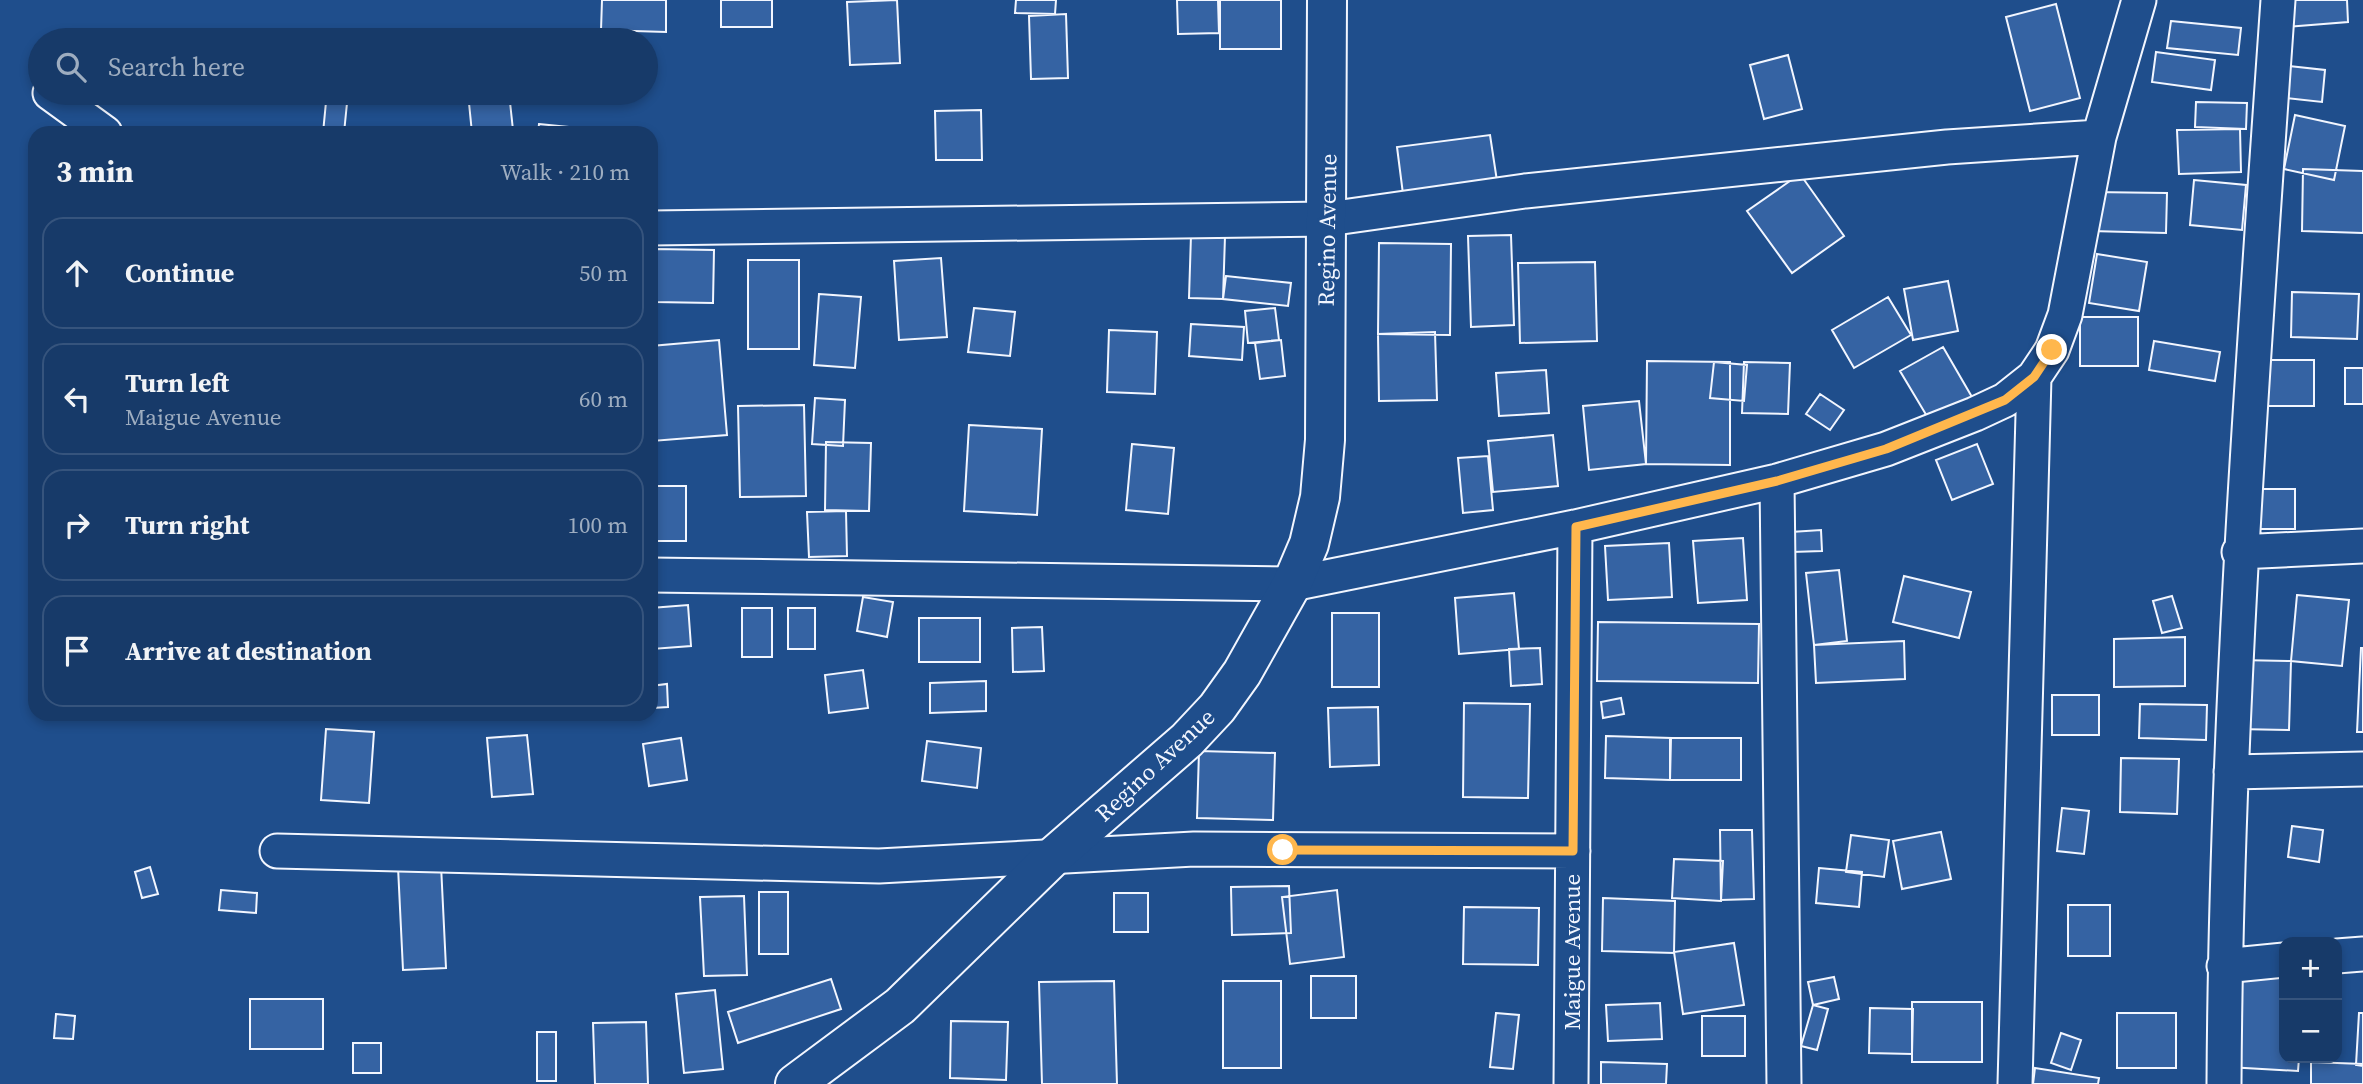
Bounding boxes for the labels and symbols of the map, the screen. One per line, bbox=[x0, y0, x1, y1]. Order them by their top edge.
street label: Regino Avenue bbox=[1310, 153, 1344, 307]
route end bbox=[2036, 334, 2067, 365]
street label: Regino Avenue bbox=[1088, 701, 1222, 829]
route start bbox=[1267, 834, 1298, 865]
street label: Maigue Avenue bbox=[1556, 874, 1588, 1030]

